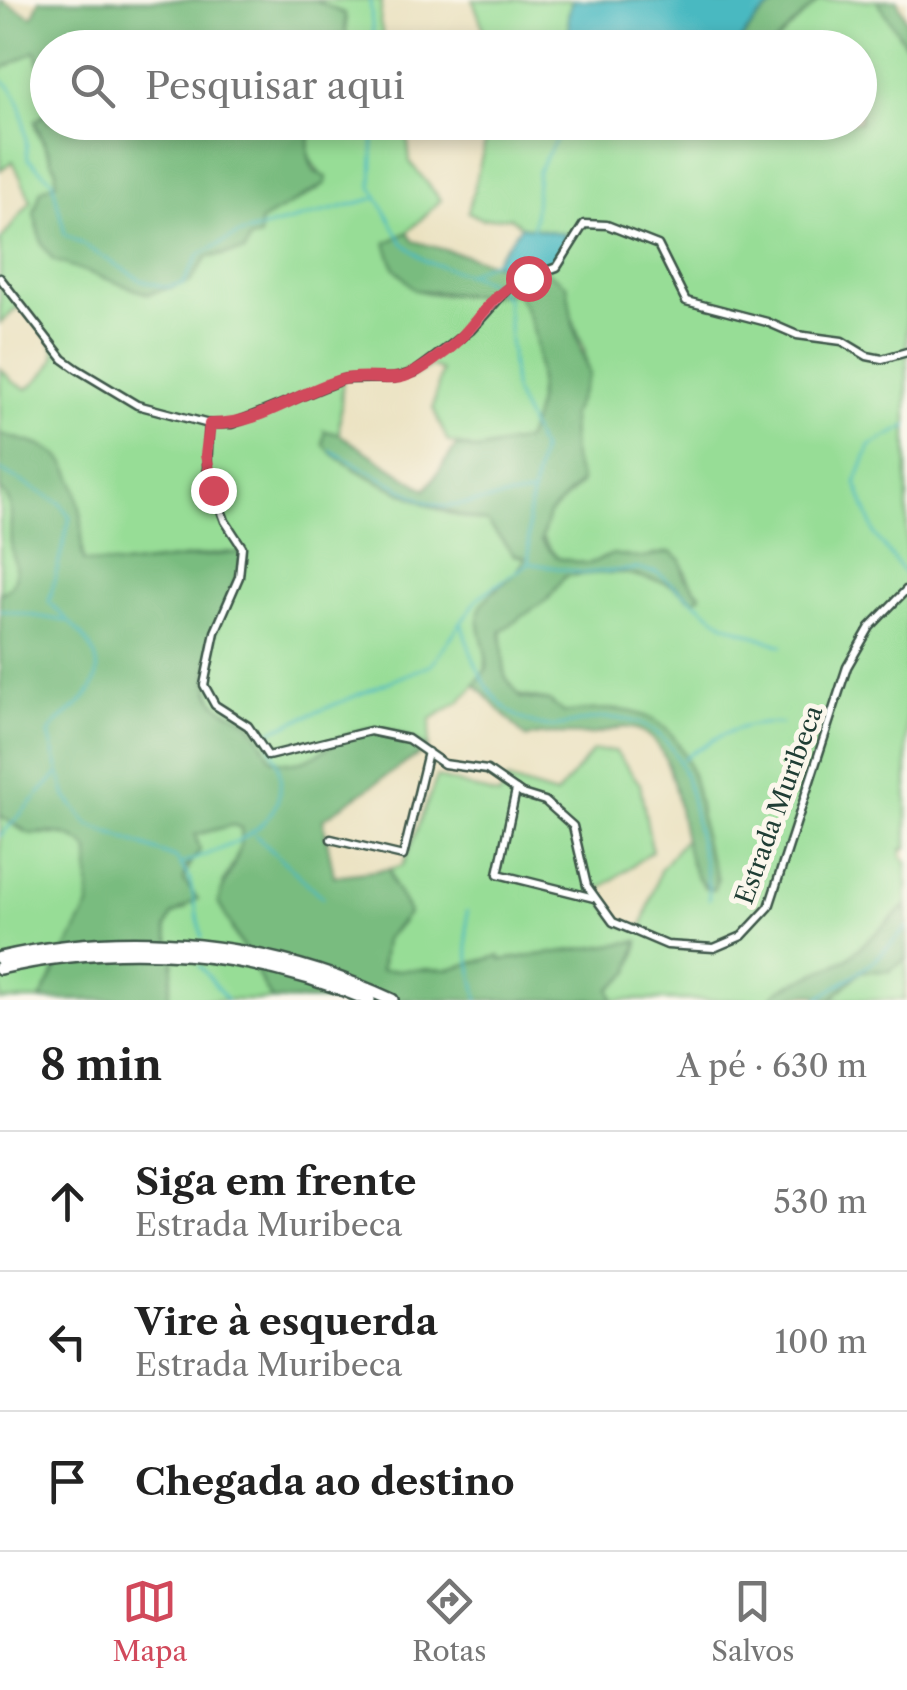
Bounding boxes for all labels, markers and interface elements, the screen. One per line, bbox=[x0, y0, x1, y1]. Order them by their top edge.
search box bbox=[30, 30, 877, 140]
icon: search bbox=[65, 58, 120, 113]
text: Pesquisar aqui bbox=[145, 62, 405, 109]
route start bbox=[506, 256, 552, 302]
route end bbox=[191, 468, 237, 514]
street label: Estrada Muribeca bbox=[729, 701, 830, 908]
text: 8 min bbox=[40, 1039, 162, 1091]
text: A pé · 630 m bbox=[677, 1046, 867, 1085]
text: Siga em frente bbox=[135, 1158, 416, 1205]
icon: ahead bbox=[40, 1174, 95, 1229]
text: 530 m bbox=[773, 1182, 867, 1221]
text: Estrada Muribeca bbox=[135, 1205, 402, 1244]
text: Vire à esquerda bbox=[135, 1298, 438, 1345]
icon: left bbox=[40, 1314, 95, 1369]
text: 100 m bbox=[775, 1322, 867, 1361]
text: Estrada Muribeca bbox=[135, 1345, 402, 1384]
icon: arrive bbox=[40, 1454, 95, 1509]
text: Chegada ao destino bbox=[135, 1458, 515, 1505]
tab: Mapa bbox=[112, 1574, 187, 1668]
tab: Rotas bbox=[412, 1574, 486, 1668]
tab: Salvos bbox=[711, 1574, 795, 1668]

